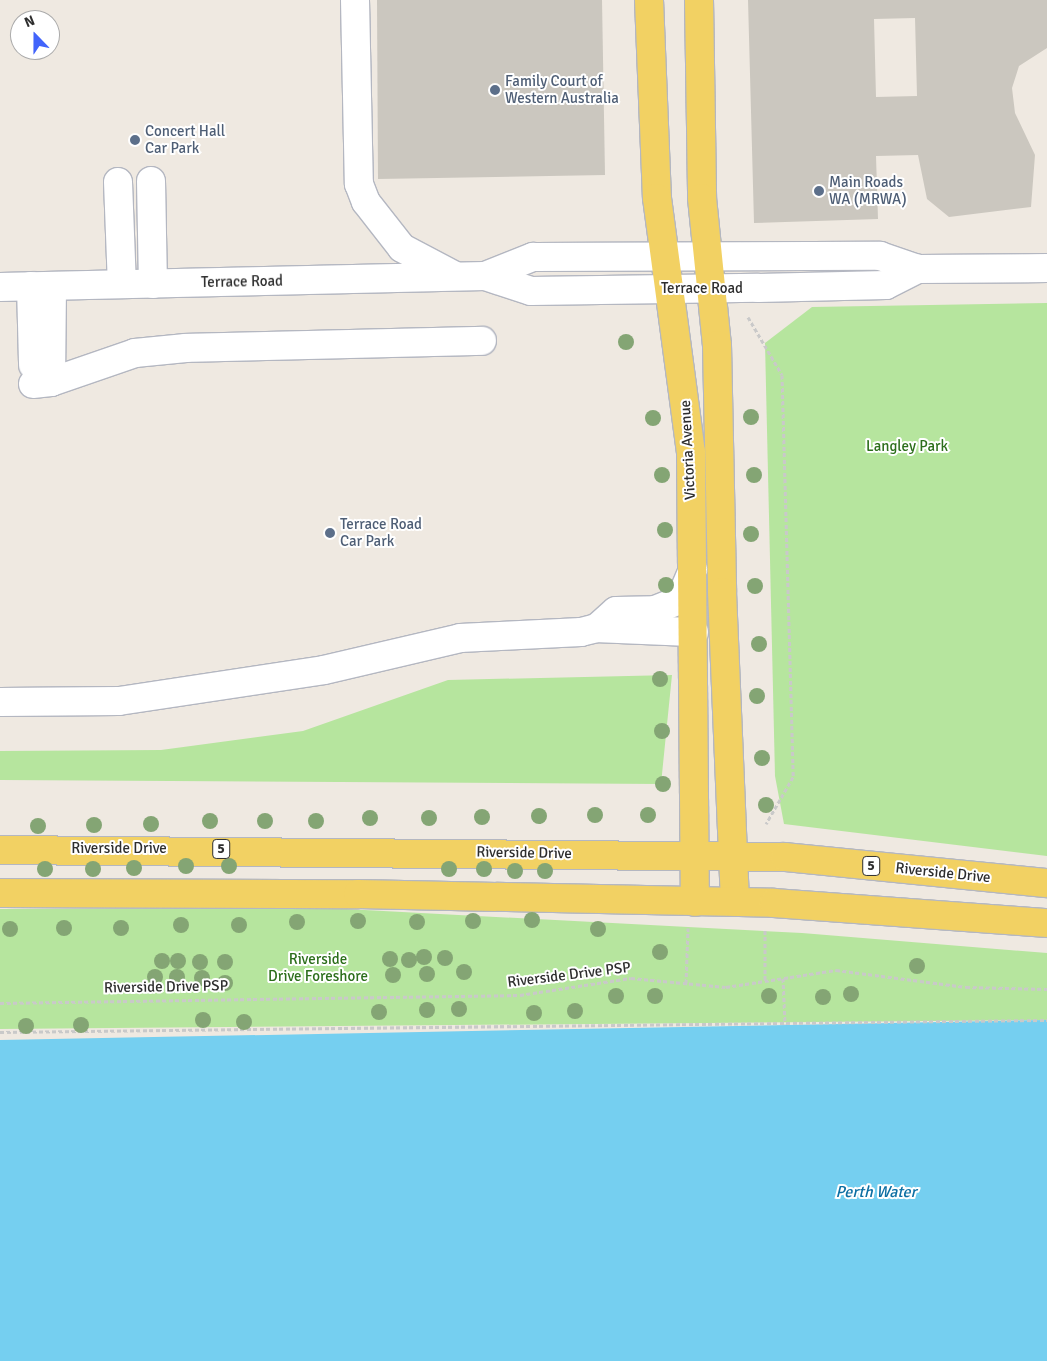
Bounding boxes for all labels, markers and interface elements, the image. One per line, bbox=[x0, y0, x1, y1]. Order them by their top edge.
north arrow bbox=[10, 10, 60, 60]
text: N bbox=[22, 12, 37, 31]
place label: Family Court of Western Australia bbox=[505, 72, 619, 107]
marker: Family Court of Western Australia bbox=[489, 84, 501, 96]
place label: Concert Hall Car Park bbox=[145, 122, 225, 157]
marker: Concert Hall Car Park bbox=[129, 134, 141, 146]
place label: Main Roads WA (MRWA) bbox=[829, 173, 907, 208]
marker: Main Roads WA (MRWA) bbox=[813, 185, 825, 197]
street label: Terrace Road bbox=[201, 272, 283, 292]
street label: Terrace Road bbox=[661, 280, 743, 298]
street label: Victoria Avenue bbox=[676, 399, 700, 501]
park label: Langley Park bbox=[866, 438, 948, 456]
place label: Terrace Road Car Park bbox=[340, 515, 422, 550]
marker: Terrace Road Car Park bbox=[324, 527, 336, 539]
road number: 5 bbox=[211, 838, 231, 861]
street label: Riverside Drive bbox=[71, 840, 167, 858]
street label: Riverside Drive bbox=[476, 843, 572, 863]
road number: 5 bbox=[861, 854, 881, 878]
street label: Riverside Drive bbox=[895, 859, 991, 887]
park label: Riverside Drive Foreshore bbox=[268, 950, 368, 985]
street label: Riverside Drive PSP bbox=[506, 958, 632, 992]
street label: Riverside Drive PSP bbox=[104, 977, 228, 997]
water label: Perth Water bbox=[835, 1182, 917, 1202]

